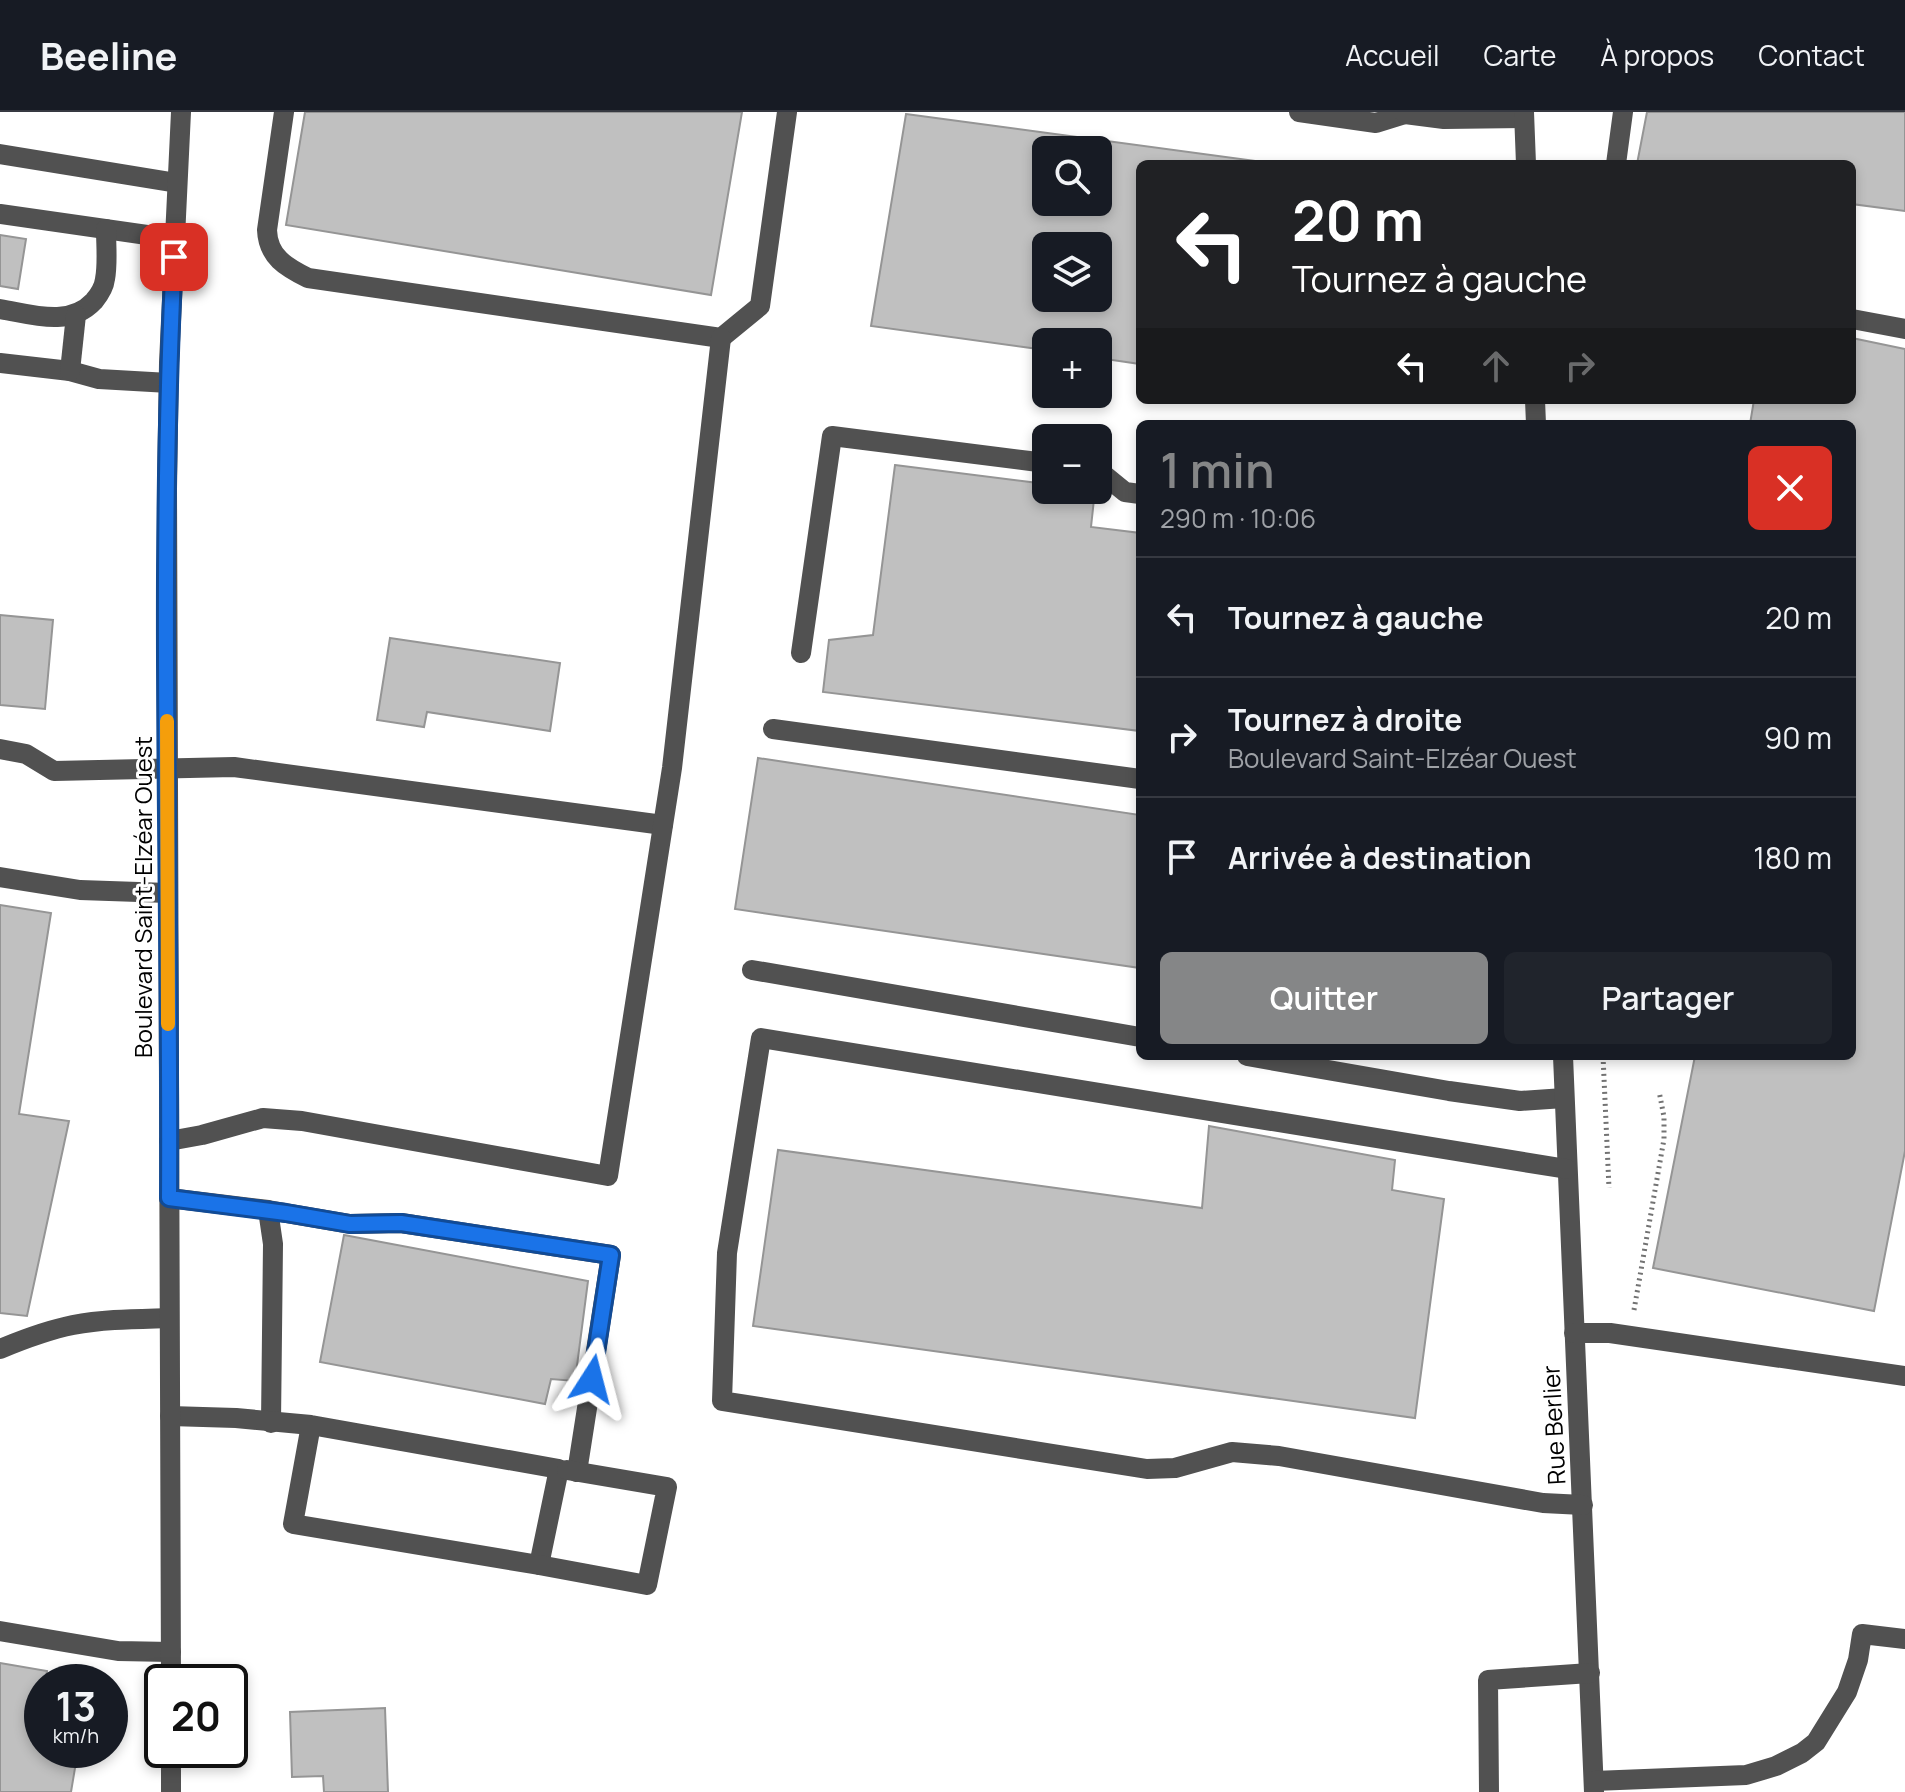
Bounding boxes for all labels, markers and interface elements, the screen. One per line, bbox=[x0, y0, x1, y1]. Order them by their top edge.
text: Beeline bbox=[40, 29, 177, 81]
text: Accueil bbox=[1345, 36, 1440, 74]
text: Carte bbox=[1484, 36, 1556, 74]
text: À propos bbox=[1600, 36, 1714, 74]
text: Contact bbox=[1758, 36, 1865, 74]
map controls bbox=[1032, 136, 1112, 504]
button: search bbox=[1032, 136, 1112, 216]
text: 20 m bbox=[1292, 181, 1424, 258]
icon: left bbox=[1160, 192, 1264, 296]
pin bbox=[140, 223, 208, 291]
button: layers bbox=[1032, 232, 1112, 312]
icon: arrive bbox=[152, 235, 196, 279]
text: Tournez à gauche bbox=[1292, 254, 1587, 303]
button: + bbox=[1032, 328, 1112, 408]
icon: left bbox=[1390, 344, 1434, 388]
icon: ahead bbox=[1474, 344, 1518, 388]
icon: right bbox=[1558, 344, 1602, 388]
button: − bbox=[1032, 424, 1112, 504]
text: 1 min bbox=[1160, 437, 1274, 502]
button: close bbox=[1748, 446, 1832, 530]
text: 290 m · 10:06 bbox=[1160, 500, 1316, 536]
icon: left bbox=[1160, 595, 1204, 639]
text: Tournez à gauche bbox=[1228, 597, 1484, 638]
text: 20 m bbox=[1765, 597, 1832, 638]
text: Tournez à droite bbox=[1228, 699, 1462, 740]
icon: right bbox=[1160, 715, 1204, 759]
text: 90 m bbox=[1764, 717, 1832, 758]
street label: Boulevard Saint-Elzéar Ouest bbox=[126, 736, 159, 1058]
text: Boulevard Saint-Elzéar Ouest bbox=[1228, 740, 1577, 776]
icon: arrive bbox=[1160, 835, 1204, 879]
text: Arrivée à destination bbox=[1228, 837, 1531, 878]
text: 180 m bbox=[1753, 837, 1832, 878]
button: Quitter bbox=[1160, 952, 1488, 1044]
button: Partager bbox=[1504, 952, 1832, 1044]
position arrow bbox=[550, 1337, 634, 1421]
street label: Rue Berlier bbox=[1533, 1364, 1573, 1486]
speed limit sign: 20 bbox=[144, 1664, 248, 1768]
text: 13 bbox=[56, 1678, 96, 1733]
text: km/h bbox=[53, 1722, 99, 1749]

